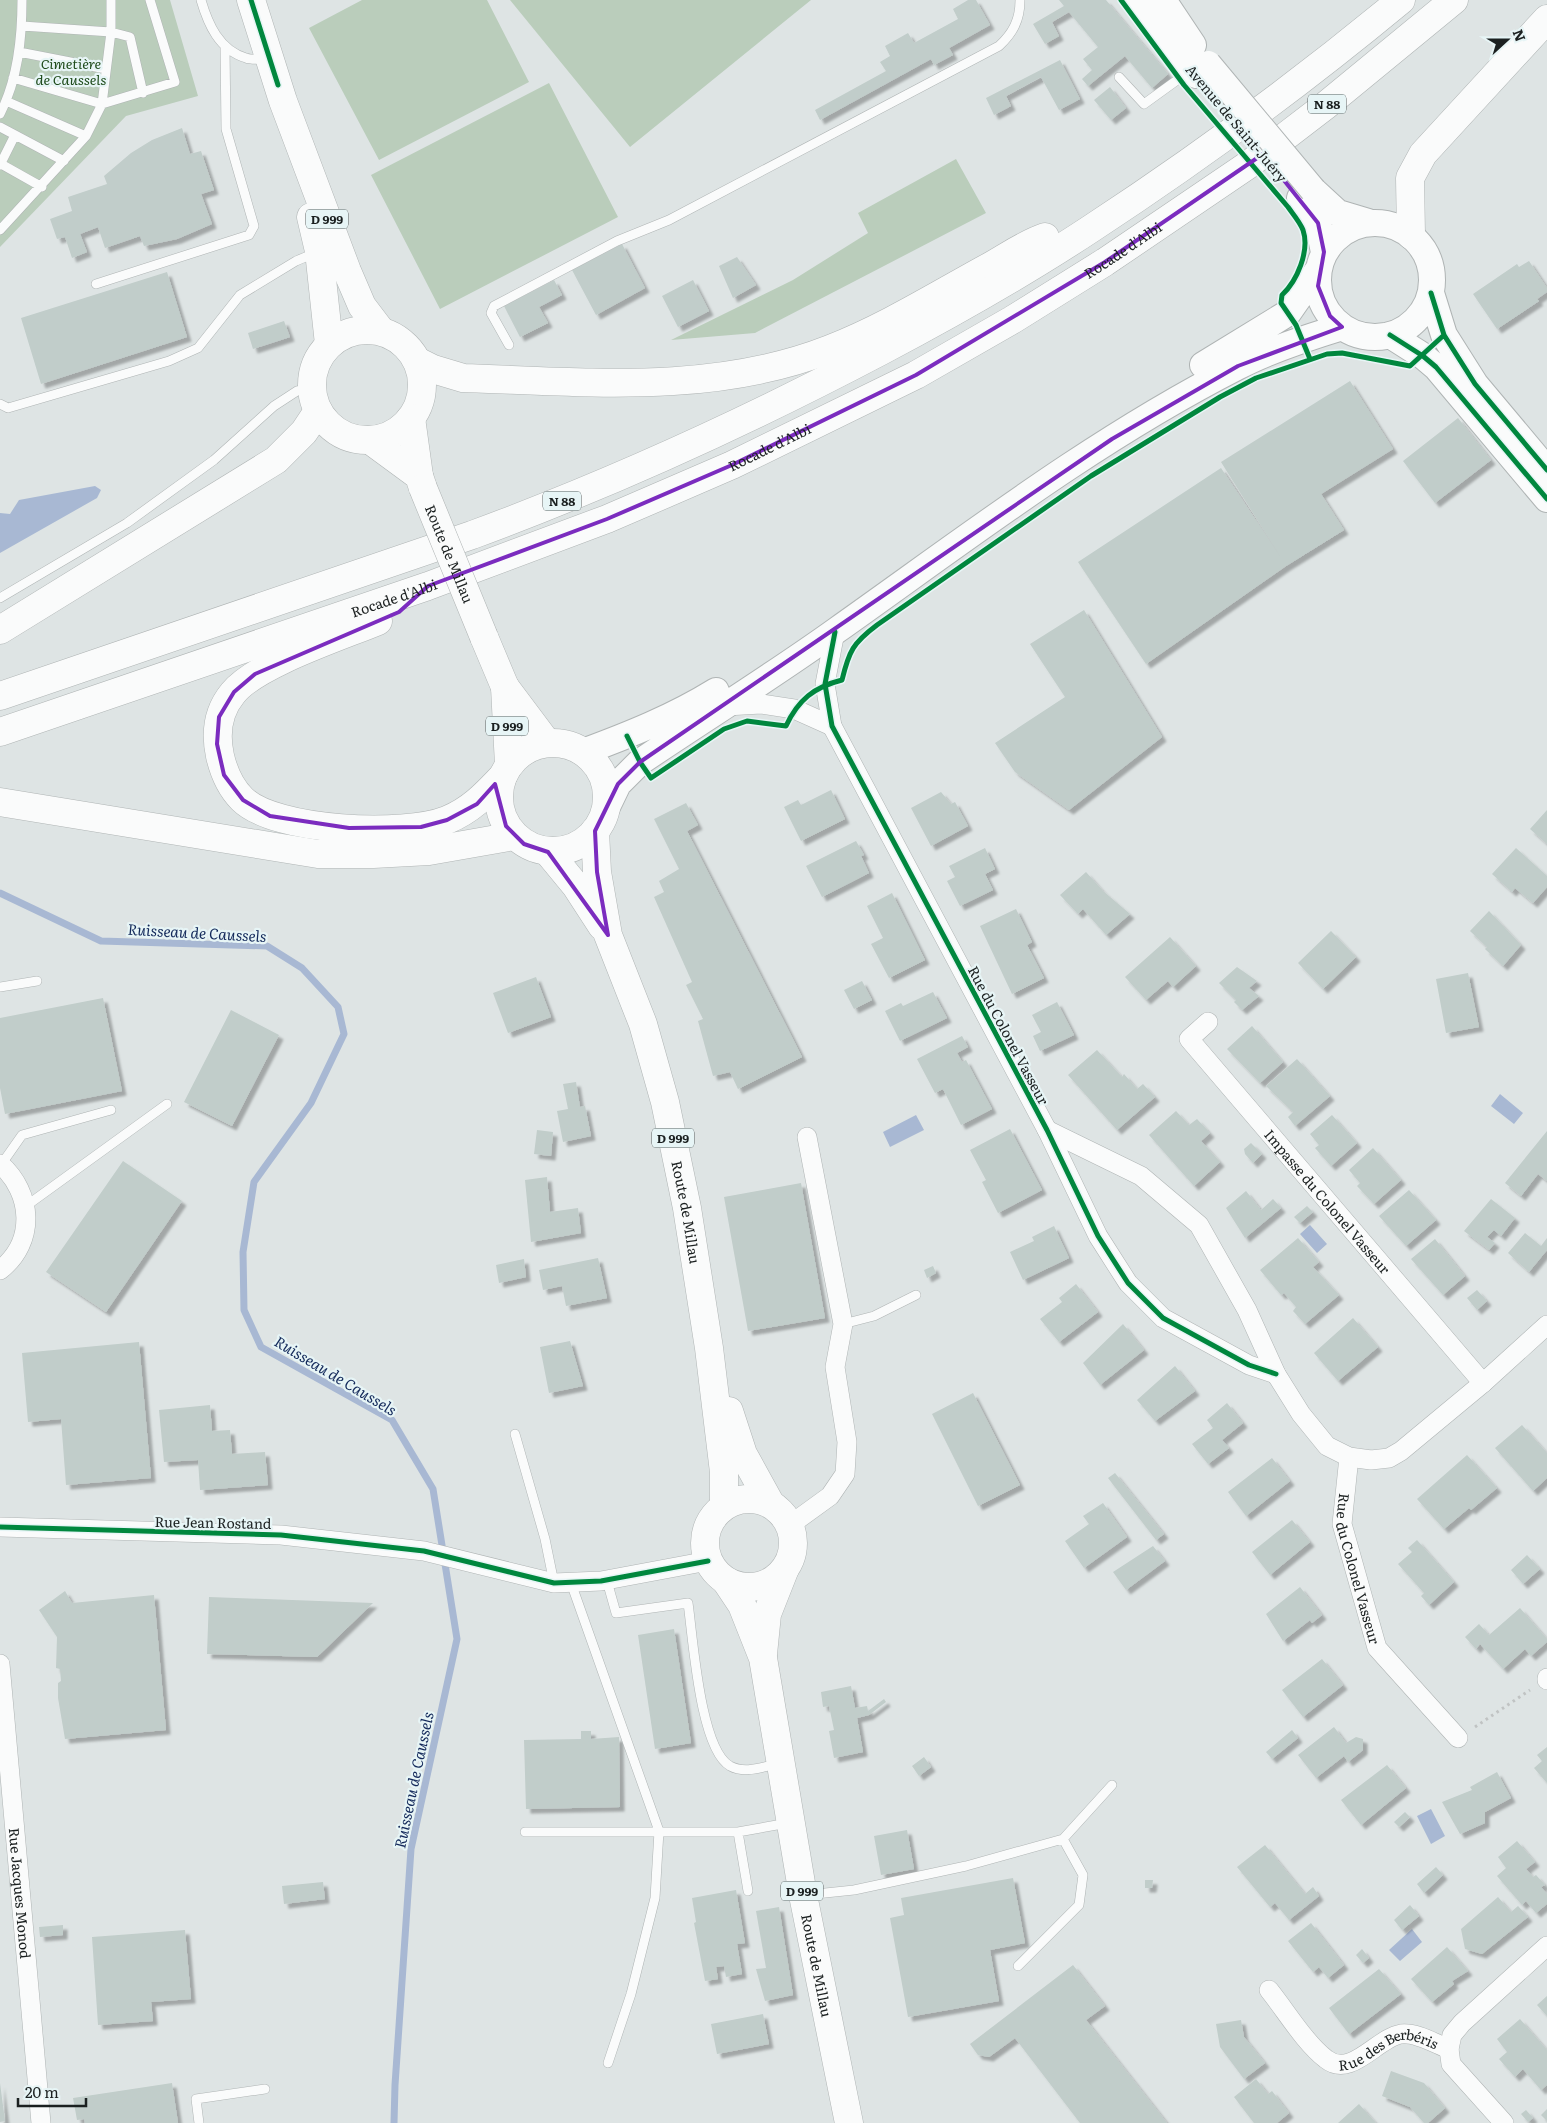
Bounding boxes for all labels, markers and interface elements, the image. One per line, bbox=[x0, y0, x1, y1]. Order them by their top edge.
north arrow bbox=[1482, 15, 1532, 65]
text: N bbox=[1509, 26, 1532, 44]
park label: Cimetière de Caussels bbox=[36, 53, 106, 89]
street label: Avenue de Saint-Juéry bbox=[1182, 60, 1293, 187]
road number: N 88 bbox=[1308, 95, 1346, 114]
road number: D 999 bbox=[306, 210, 348, 228]
street label: Rocade d'Albi bbox=[1080, 216, 1166, 283]
street label: Rocade d'Albi bbox=[725, 418, 814, 475]
road number: N 88 bbox=[543, 492, 581, 511]
street label: Route de Millau bbox=[421, 501, 479, 606]
street label: Rocade d'Albi bbox=[348, 573, 440, 622]
road number: D 999 bbox=[486, 716, 528, 736]
water label: Ruisseau de Caussels bbox=[127, 917, 267, 947]
street label: Rue du Colonel Vasseur bbox=[964, 962, 1054, 1108]
street label: Impasse du Colonel Vasseur bbox=[1260, 1125, 1395, 1278]
road number: D 999 bbox=[652, 1128, 694, 1148]
street label: Route de Millau bbox=[667, 1159, 706, 1265]
water label: Ruisseau de Caussels bbox=[271, 1329, 401, 1421]
street label: Rue du Colonel Vasseur bbox=[1332, 1492, 1385, 1647]
street label: Rue Jean Rostand bbox=[154, 1511, 272, 1533]
water label: Ruisseau de Caussels bbox=[387, 1710, 439, 1850]
street label: Rue Jacques Monod bbox=[5, 1827, 36, 1960]
road number: D 999 bbox=[781, 1882, 823, 1900]
street label: Route de Millau bbox=[797, 1912, 837, 2019]
street label: Rue des Berbéris bbox=[1337, 2024, 1442, 2075]
scale bar bbox=[18, 2076, 85, 2108]
text: 20 m bbox=[25, 2080, 59, 2103]

